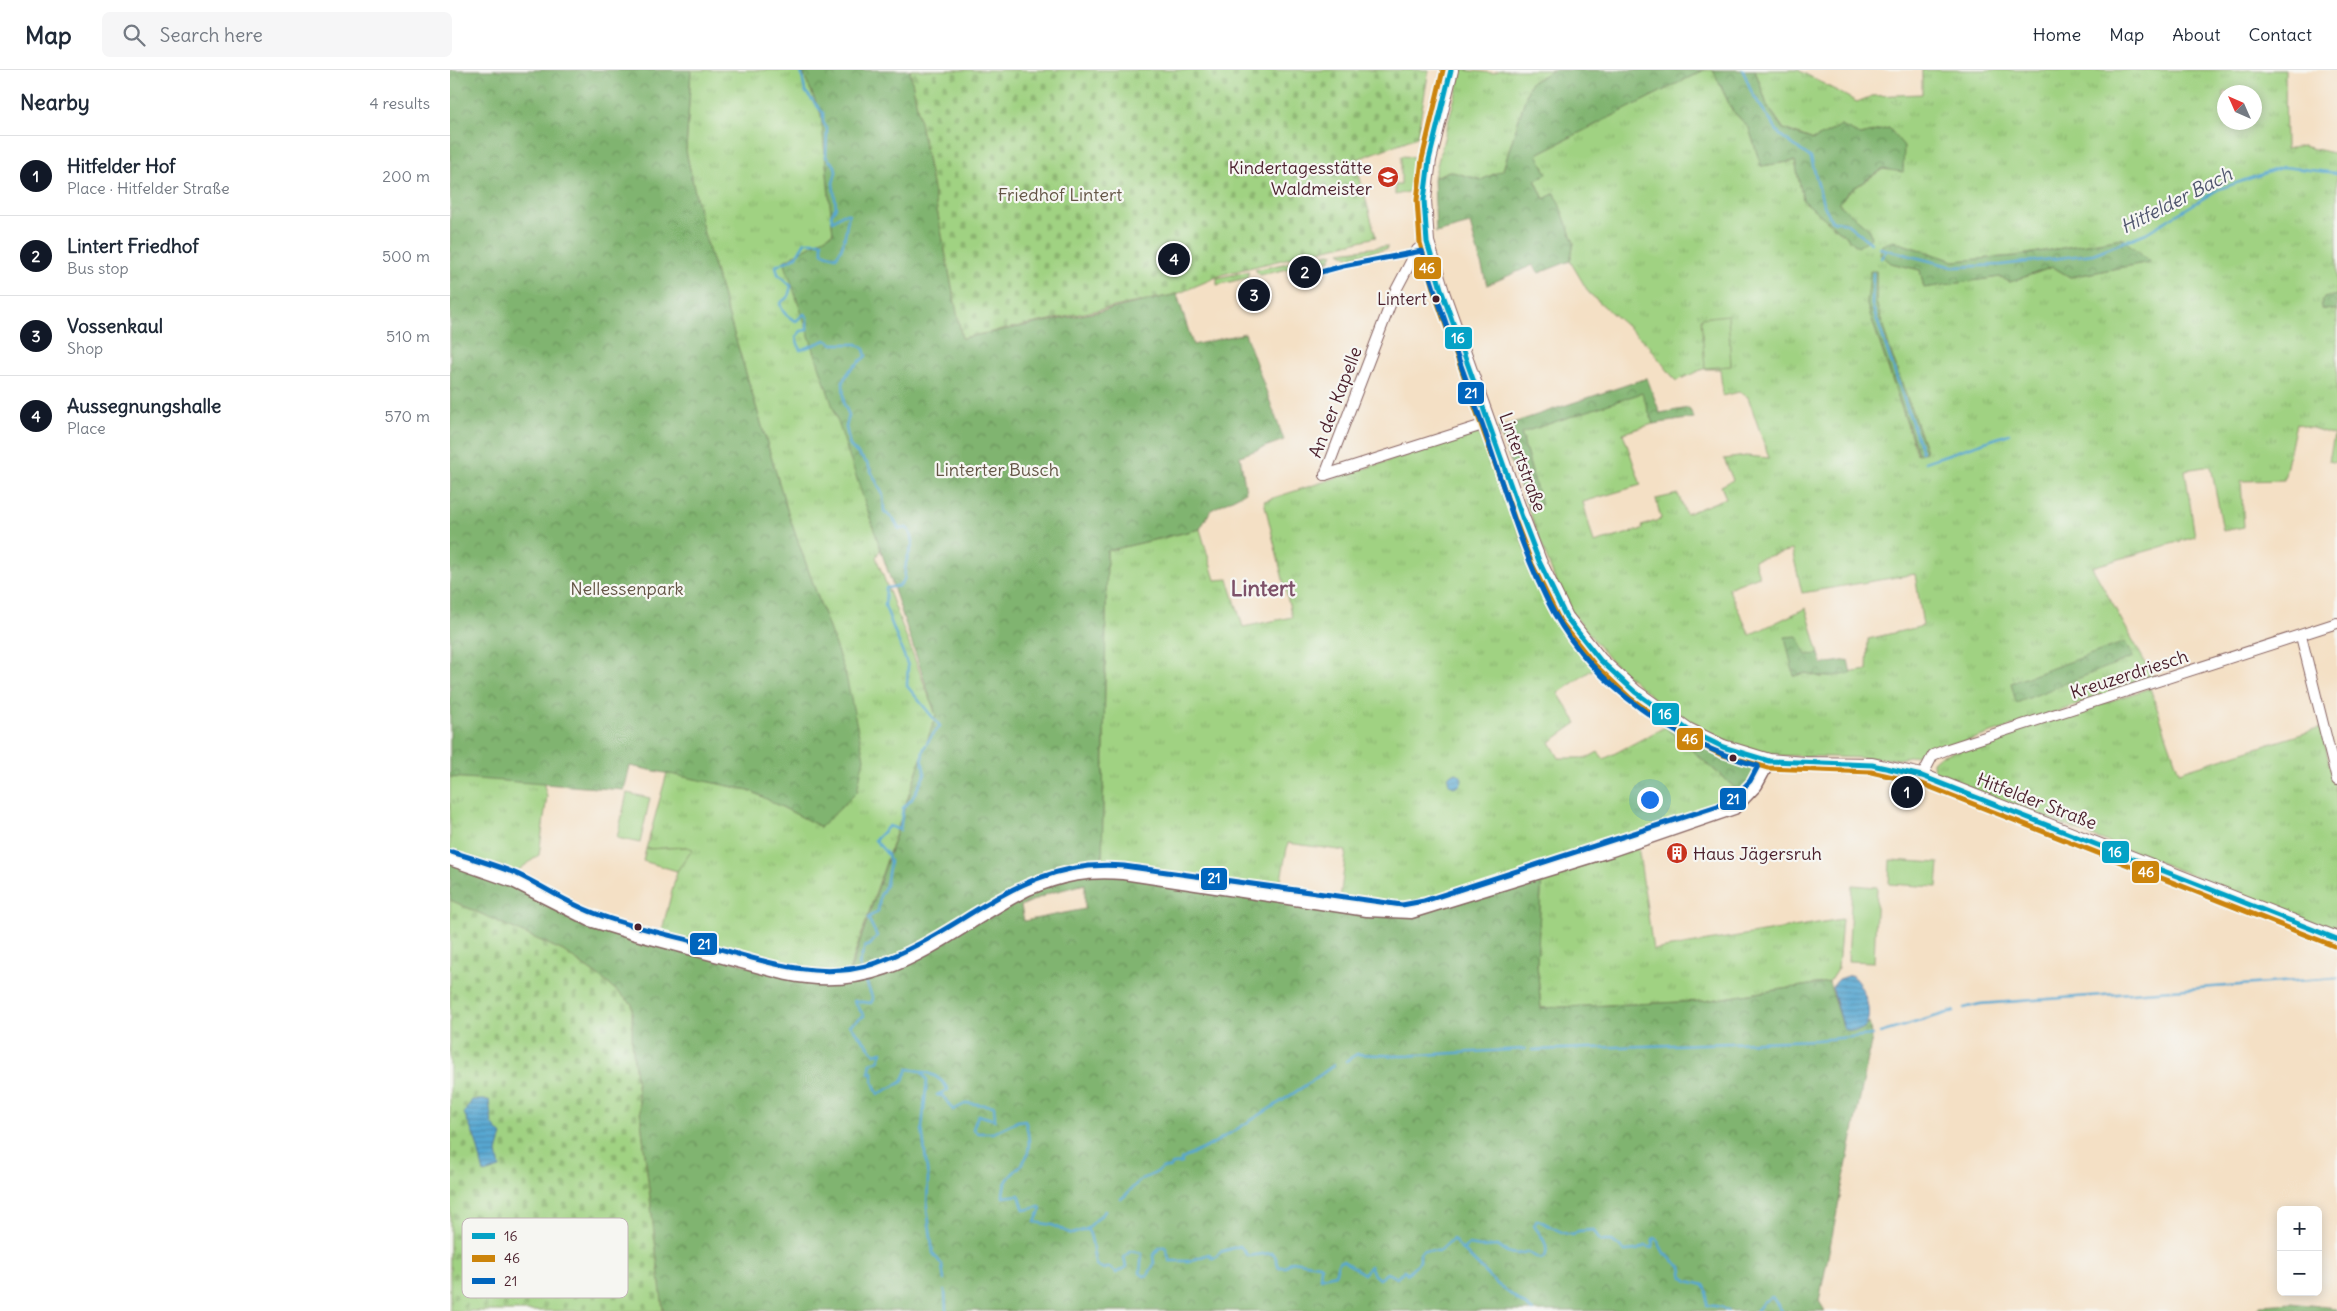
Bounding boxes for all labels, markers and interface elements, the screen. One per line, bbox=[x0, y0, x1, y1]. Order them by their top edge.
search box bbox=[102, 12, 452, 57]
text: Map bbox=[25, 20, 72, 50]
icon: search bbox=[120, 21, 148, 49]
text: Search here bbox=[160, 23, 263, 47]
text: Home bbox=[2033, 23, 2081, 46]
text: Map bbox=[2109, 23, 2144, 46]
text: About bbox=[2172, 23, 2220, 46]
text: Contact bbox=[2248, 23, 2312, 46]
north arrow bbox=[2217, 85, 2262, 130]
text: Nearby bbox=[20, 89, 90, 116]
text: 4 results bbox=[369, 93, 430, 113]
text: Hitfelder Hof bbox=[67, 154, 176, 178]
place label: Kindertagesstätte Waldmeister bbox=[1229, 156, 1373, 200]
water label: Hitfelder Bach bbox=[2116, 161, 2237, 238]
school or university icon: Kindertagesstätte Waldmeister bbox=[1376, 165, 1400, 189]
text: 1 bbox=[33, 166, 39, 186]
text: 200 m bbox=[382, 166, 430, 186]
text: Place · Hitfelder Straße bbox=[67, 178, 230, 198]
park label: Friedhof Lintert bbox=[998, 183, 1122, 206]
text: Lintert Friedhof bbox=[67, 234, 199, 258]
pin: 4 bbox=[1158, 240, 1190, 278]
text: 2 bbox=[32, 246, 40, 266]
text: 500 m bbox=[382, 246, 430, 266]
pin: 2 bbox=[1289, 253, 1321, 291]
line badge: 46 bbox=[1413, 256, 1442, 280]
text: Bus stop bbox=[67, 258, 129, 278]
text: 46 bbox=[1419, 259, 1435, 277]
pin: 3 bbox=[1238, 276, 1270, 314]
place label: Lintert bbox=[1377, 288, 1427, 310]
marker: Lintert bbox=[1431, 294, 1441, 304]
text: Vossenkaul bbox=[67, 314, 163, 338]
text: 3 bbox=[31, 326, 41, 346]
text: 510 m bbox=[386, 326, 430, 346]
line badge: 16 bbox=[1444, 326, 1473, 350]
text: 16 bbox=[1451, 329, 1465, 347]
text: Shop bbox=[67, 338, 103, 358]
street label: An der Kapelle bbox=[1303, 343, 1367, 461]
line badge: 21 bbox=[1457, 381, 1485, 405]
text: 21 bbox=[1464, 384, 1478, 402]
text: Aussegnungshalle bbox=[67, 394, 221, 418]
text: 4 bbox=[31, 406, 41, 426]
text: 570 m bbox=[385, 406, 430, 426]
street label: Lintertstraße bbox=[1494, 409, 1552, 515]
text: Place bbox=[67, 418, 106, 438]
park label: Linterter Busch bbox=[935, 458, 1059, 481]
district label: Lintert bbox=[1231, 574, 1296, 602]
park label: Nellessenpark bbox=[570, 577, 684, 600]
street label: Kreuzerdriesch bbox=[2067, 644, 2191, 704]
line badge: 16 bbox=[1651, 702, 1680, 726]
text: 16 bbox=[1658, 705, 1672, 723]
line badge: 46 bbox=[1676, 727, 1704, 751]
text: 46 bbox=[1682, 730, 1698, 748]
unlabelled marker bbox=[1728, 753, 1738, 763]
street label: Hitfelder Straße bbox=[1974, 768, 2100, 834]
pin: 1 bbox=[1891, 773, 1923, 811]
your location bbox=[1637, 787, 1663, 813]
line badge: 21 bbox=[1719, 787, 1747, 811]
text: 21 bbox=[1726, 790, 1740, 808]
line badge: 16 bbox=[2101, 840, 2130, 864]
building icon: Haus Jägersruh bbox=[1665, 841, 1689, 865]
place label: Haus Jägersruh bbox=[1693, 842, 1822, 865]
text: 16 bbox=[2108, 843, 2122, 861]
line badge: 46 bbox=[2131, 860, 2160, 884]
text: 46 bbox=[2138, 863, 2154, 881]
line badge: 21 bbox=[1200, 867, 1228, 891]
text: 21 bbox=[1207, 869, 1221, 887]
unlabelled marker bbox=[633, 922, 643, 932]
line badge: 21 bbox=[689, 932, 718, 956]
text: 21 bbox=[697, 935, 711, 953]
map controls bbox=[2277, 1206, 2322, 1296]
button: + bbox=[2277, 1206, 2322, 1251]
legend bbox=[462, 1218, 628, 1298]
text: 16 bbox=[504, 1227, 518, 1245]
text: 46 bbox=[504, 1249, 520, 1267]
button: − bbox=[2277, 1251, 2322, 1296]
text: 21 bbox=[504, 1272, 517, 1290]

